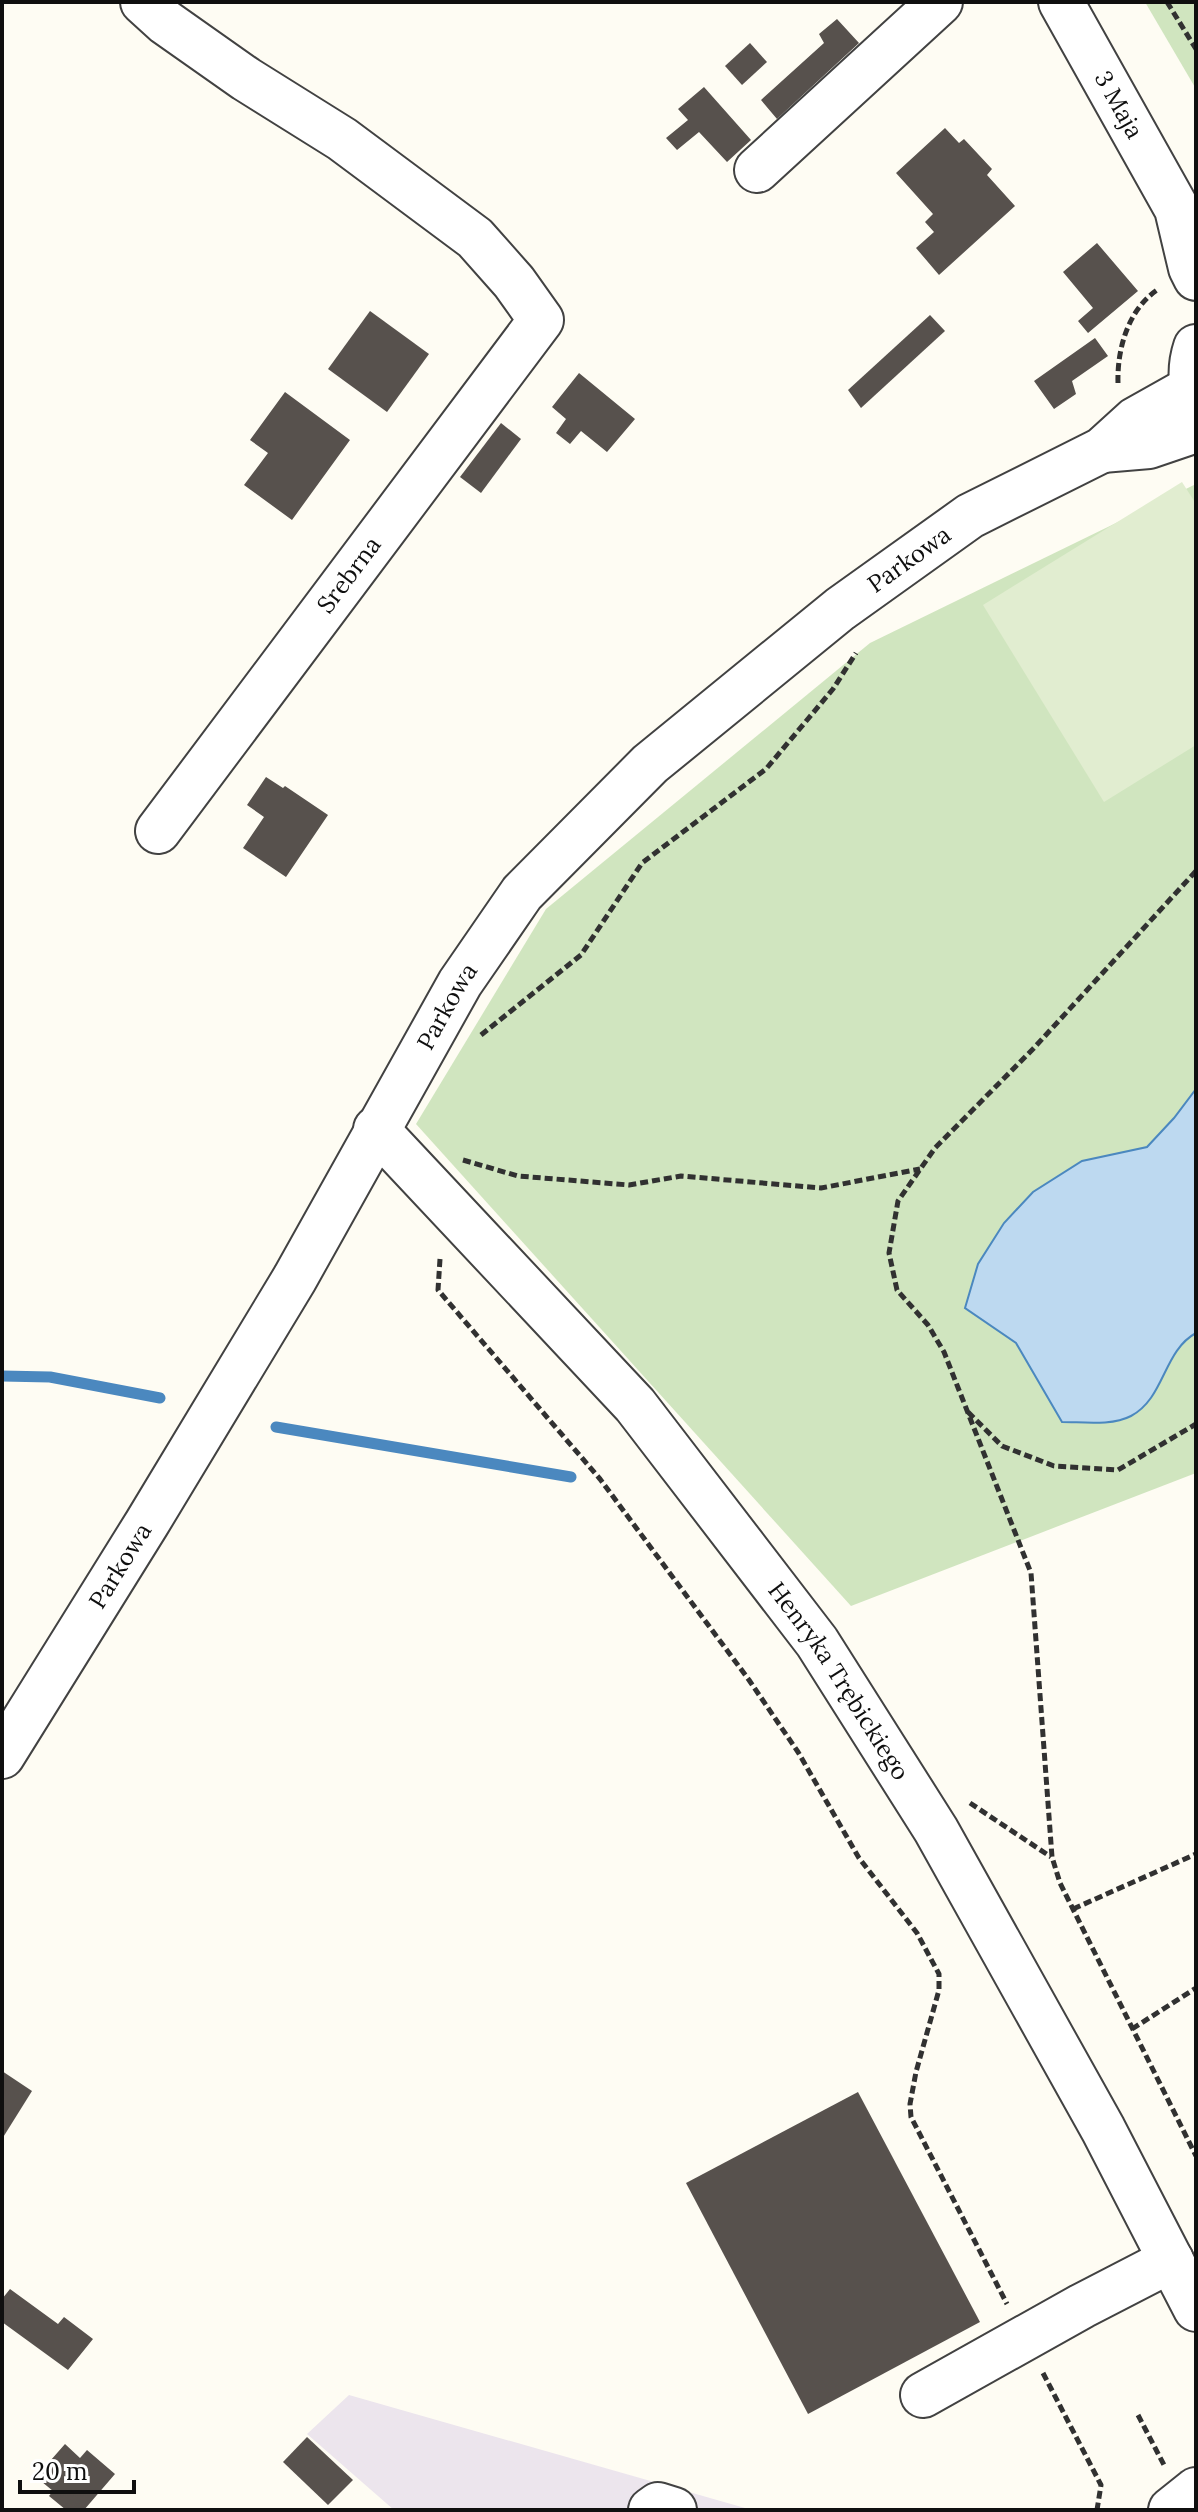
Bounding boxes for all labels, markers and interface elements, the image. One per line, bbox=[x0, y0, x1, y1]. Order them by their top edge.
street label: 3 Maja bbox=[1088, 65, 1150, 144]
street label: Parkowa bbox=[861, 519, 957, 599]
street label: Srebrna bbox=[310, 530, 387, 619]
street label: Parkowa bbox=[410, 957, 484, 1055]
street label: Parkowa bbox=[82, 1517, 158, 1614]
street label: Henryka Trębickiego bbox=[762, 1576, 917, 1786]
scale bar bbox=[20, 2444, 134, 2494]
text: 20 m bbox=[32, 2456, 88, 2487]

